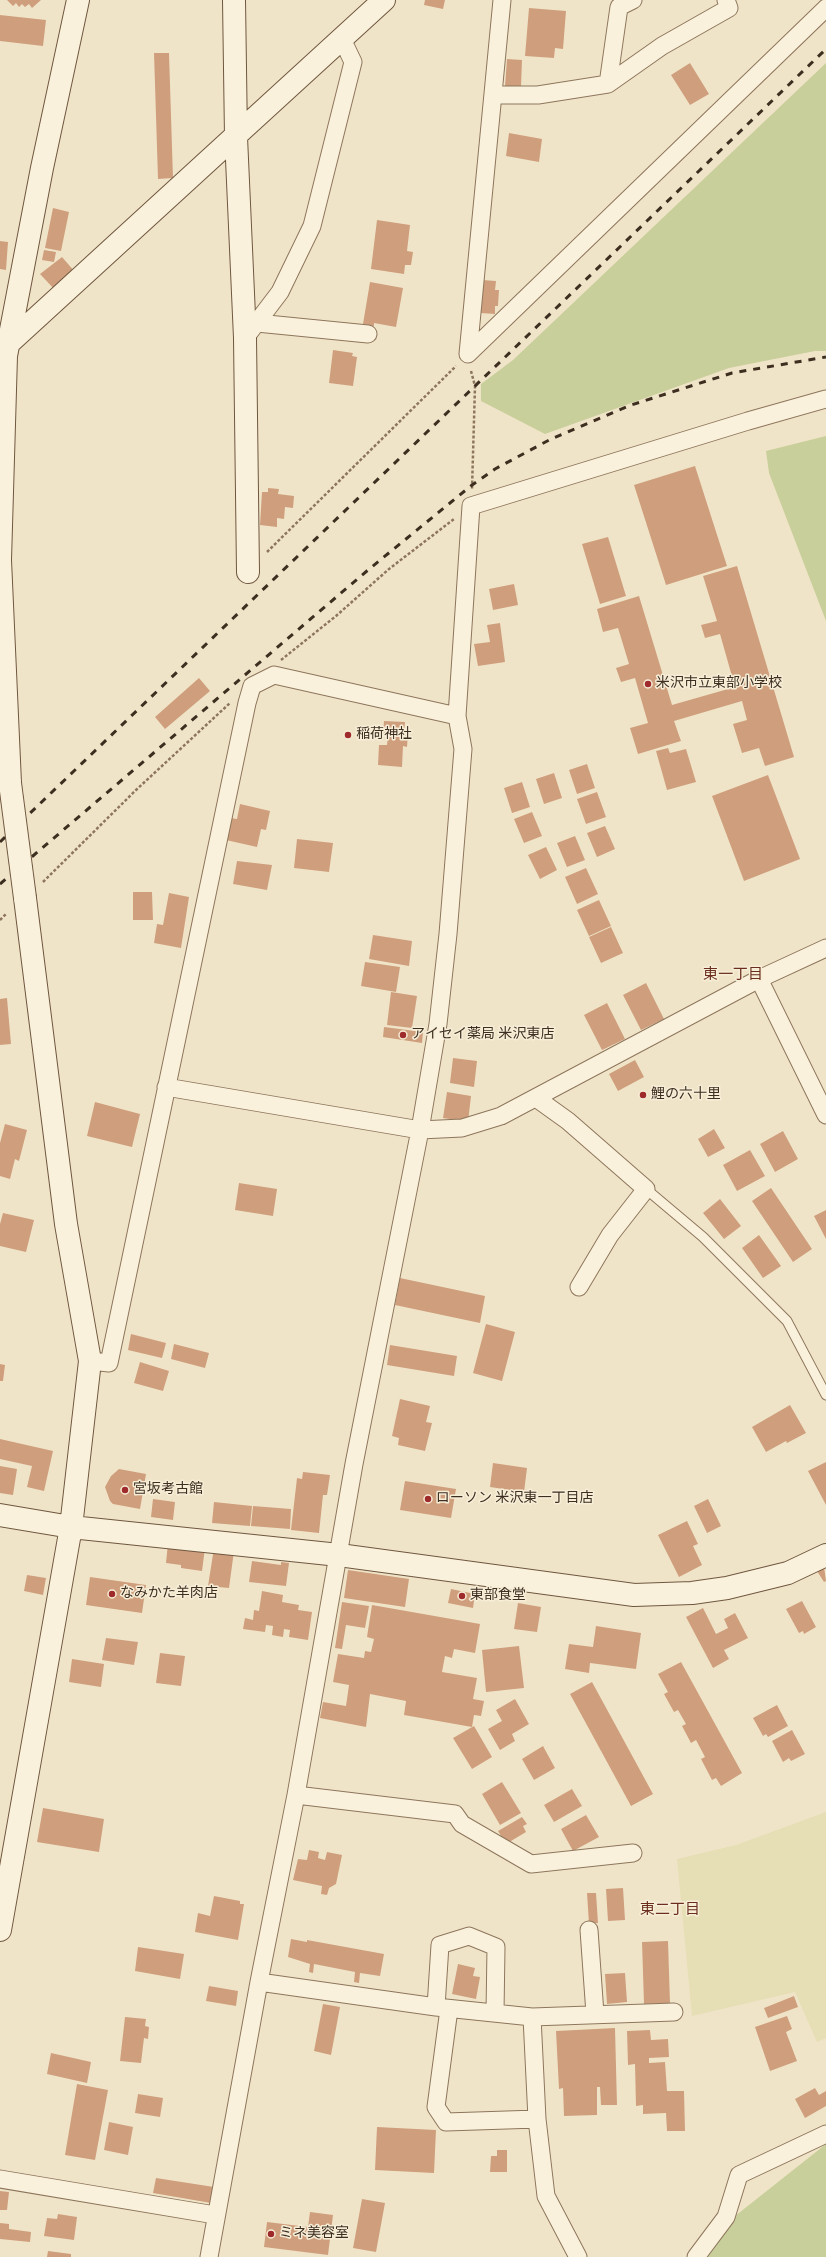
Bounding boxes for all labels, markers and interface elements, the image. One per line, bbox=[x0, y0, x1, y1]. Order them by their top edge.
place label: 米沢市立東部小学校 bbox=[656, 676, 782, 692]
marker: 米沢市立東部小学校 bbox=[643, 679, 653, 689]
place label: 稲荷神社 bbox=[356, 727, 412, 743]
marker: 稲荷神社 bbox=[343, 730, 353, 740]
district label: 東一丁目 bbox=[703, 967, 763, 985]
place label: アイセイ薬局 米沢東店 bbox=[411, 1027, 554, 1043]
marker: アイセイ薬局 米沢東店 bbox=[398, 1030, 408, 1040]
place label: 鯉の六十里 bbox=[651, 1087, 721, 1103]
marker: 鯉の六十里 bbox=[638, 1090, 648, 1100]
place label: 宮坂考古館 bbox=[133, 1482, 203, 1498]
marker: 宮坂考古館 bbox=[120, 1485, 130, 1495]
place label: ローソン 米沢東一丁目店 bbox=[436, 1491, 593, 1507]
marker: ローソン 米沢東一丁目店 bbox=[423, 1494, 433, 1504]
place label: なみかた羊肉店 bbox=[120, 1586, 218, 1602]
place label: 東部食堂 bbox=[470, 1588, 526, 1604]
marker: なみかた羊肉店 bbox=[107, 1589, 117, 1599]
marker: 東部食堂 bbox=[457, 1591, 467, 1601]
district label: 東二丁目 bbox=[640, 1902, 700, 1920]
place label: ミネ美容室 bbox=[279, 2226, 349, 2242]
marker: ミネ美容室 bbox=[266, 2229, 276, 2239]

